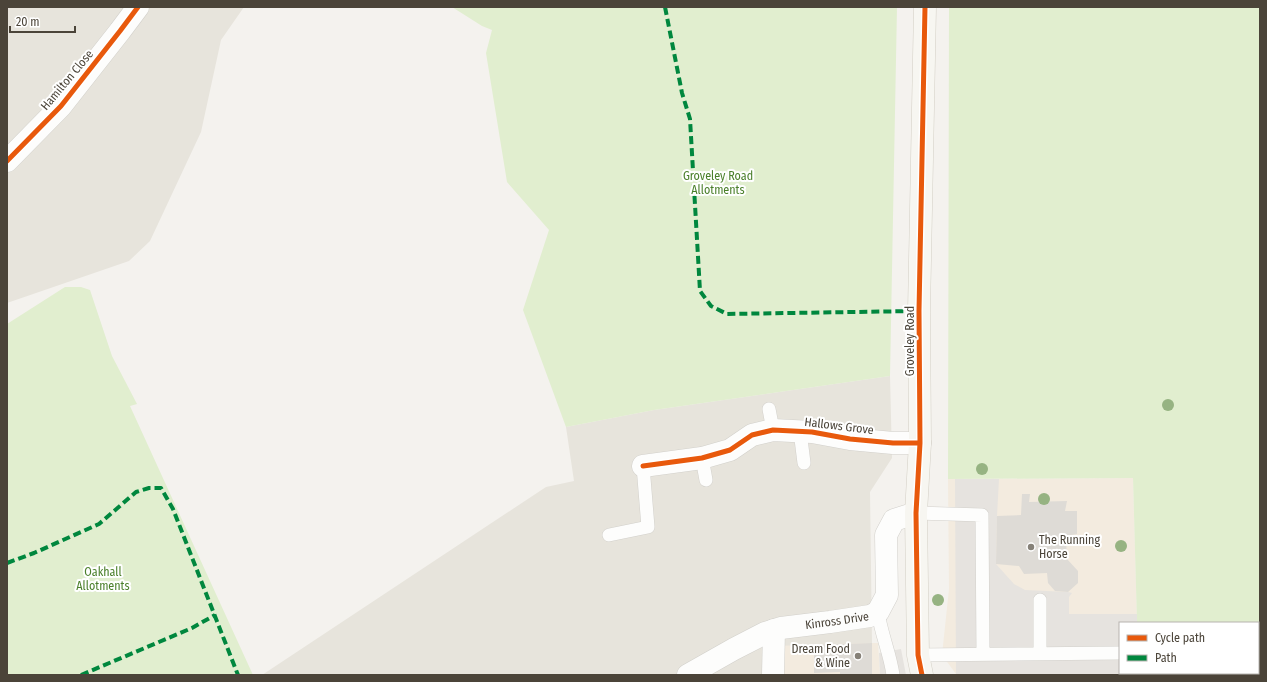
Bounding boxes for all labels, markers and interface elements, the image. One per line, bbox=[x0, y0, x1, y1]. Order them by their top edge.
scale bar bbox=[10, 8, 75, 34]
text: 20 m bbox=[16, 15, 40, 29]
street label: Hamilton Close bbox=[38, 47, 96, 113]
park label: Groveley Road Allotments bbox=[683, 169, 753, 197]
street label: Groveley Road bbox=[903, 306, 917, 376]
street label: Hallows Grove bbox=[804, 415, 874, 437]
place label: The Running Horse bbox=[1039, 533, 1100, 561]
marker: The Running Horse bbox=[1026, 542, 1036, 552]
park label: Oakhall Allotments bbox=[76, 565, 130, 593]
street label: Kinross Drive bbox=[804, 609, 870, 632]
legend bbox=[1119, 622, 1259, 674]
text: Cycle path bbox=[1155, 631, 1205, 645]
place label: Dream Food & Wine bbox=[792, 642, 850, 670]
marker: Dream Food & Wine bbox=[853, 651, 863, 661]
text: Path bbox=[1155, 651, 1177, 665]

